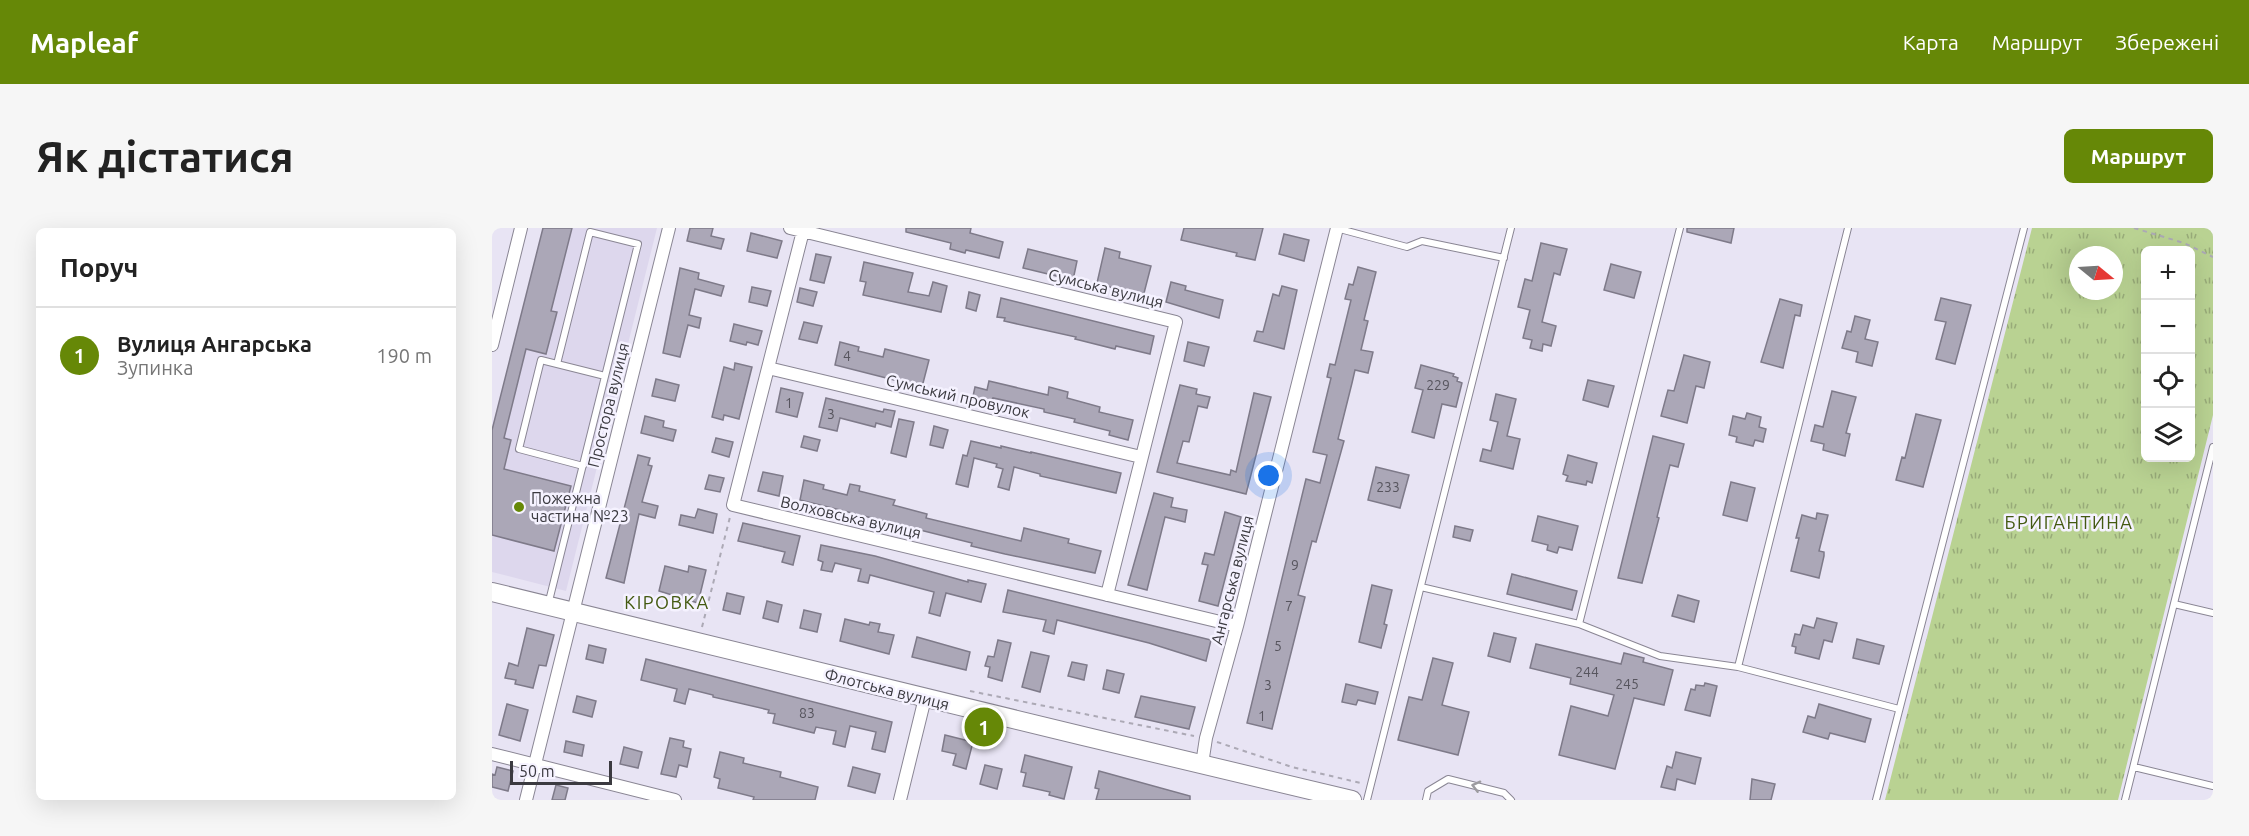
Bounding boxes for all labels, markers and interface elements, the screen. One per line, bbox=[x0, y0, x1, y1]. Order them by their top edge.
text: Mapleaf bbox=[30, 27, 138, 58]
text: Карта bbox=[1903, 30, 1959, 54]
text: Маршрут bbox=[1992, 30, 2082, 54]
text: Збережені bbox=[2115, 30, 2219, 54]
button: Маршрут bbox=[2064, 129, 2213, 183]
text: Як дістатися bbox=[36, 133, 294, 180]
north arrow bbox=[2069, 246, 2123, 300]
map controls bbox=[2141, 246, 2195, 462]
button: + bbox=[2141, 246, 2195, 300]
text: Поруч bbox=[60, 253, 138, 282]
street label: Сумська вулиця bbox=[1047, 265, 1165, 311]
button: − bbox=[2141, 300, 2195, 354]
text: Вулиця Ангарська bbox=[117, 331, 312, 356]
street label: Простора вулиця bbox=[584, 341, 632, 469]
text: 1 bbox=[74, 344, 85, 367]
text: 190 m bbox=[376, 344, 432, 367]
house number: 4 bbox=[843, 348, 851, 364]
button: locate bbox=[2141, 354, 2195, 408]
text: Зупинка bbox=[117, 356, 193, 379]
street label: Сумський провулок bbox=[884, 371, 1032, 421]
house number: 229 bbox=[1426, 377, 1450, 393]
house number: 1 bbox=[785, 395, 793, 411]
house number: 3 bbox=[827, 406, 835, 422]
button: layers bbox=[2141, 408, 2195, 462]
your location bbox=[1254, 461, 1283, 490]
house number: 233 bbox=[1376, 479, 1400, 495]
place label: Пожежна частина №23 bbox=[531, 489, 629, 525]
street label: Волховська вулиця bbox=[779, 492, 923, 542]
marker: Пожежна частина №23 bbox=[512, 500, 526, 514]
district label: БРИГАНТИНА bbox=[2004, 512, 2134, 532]
street label: Ангарська вулиця bbox=[1207, 513, 1257, 647]
house number: 9 bbox=[1291, 557, 1299, 573]
district label: КІРОВКА bbox=[624, 592, 710, 612]
house number: 7 bbox=[1285, 598, 1293, 614]
house number: 5 bbox=[1274, 638, 1282, 654]
house number: 244 bbox=[1575, 664, 1599, 680]
street label: Флотська вулиця bbox=[823, 665, 951, 713]
house number: 245 bbox=[1615, 676, 1639, 692]
house number: 3 bbox=[1264, 677, 1272, 693]
pin: 1 bbox=[964, 704, 1004, 750]
house number: 83 bbox=[799, 705, 815, 721]
house number: 1 bbox=[1258, 708, 1266, 724]
scale bar bbox=[510, 758, 612, 786]
text: 50 m bbox=[519, 762, 555, 780]
one-way arrow bbox=[1471, 781, 1481, 794]

